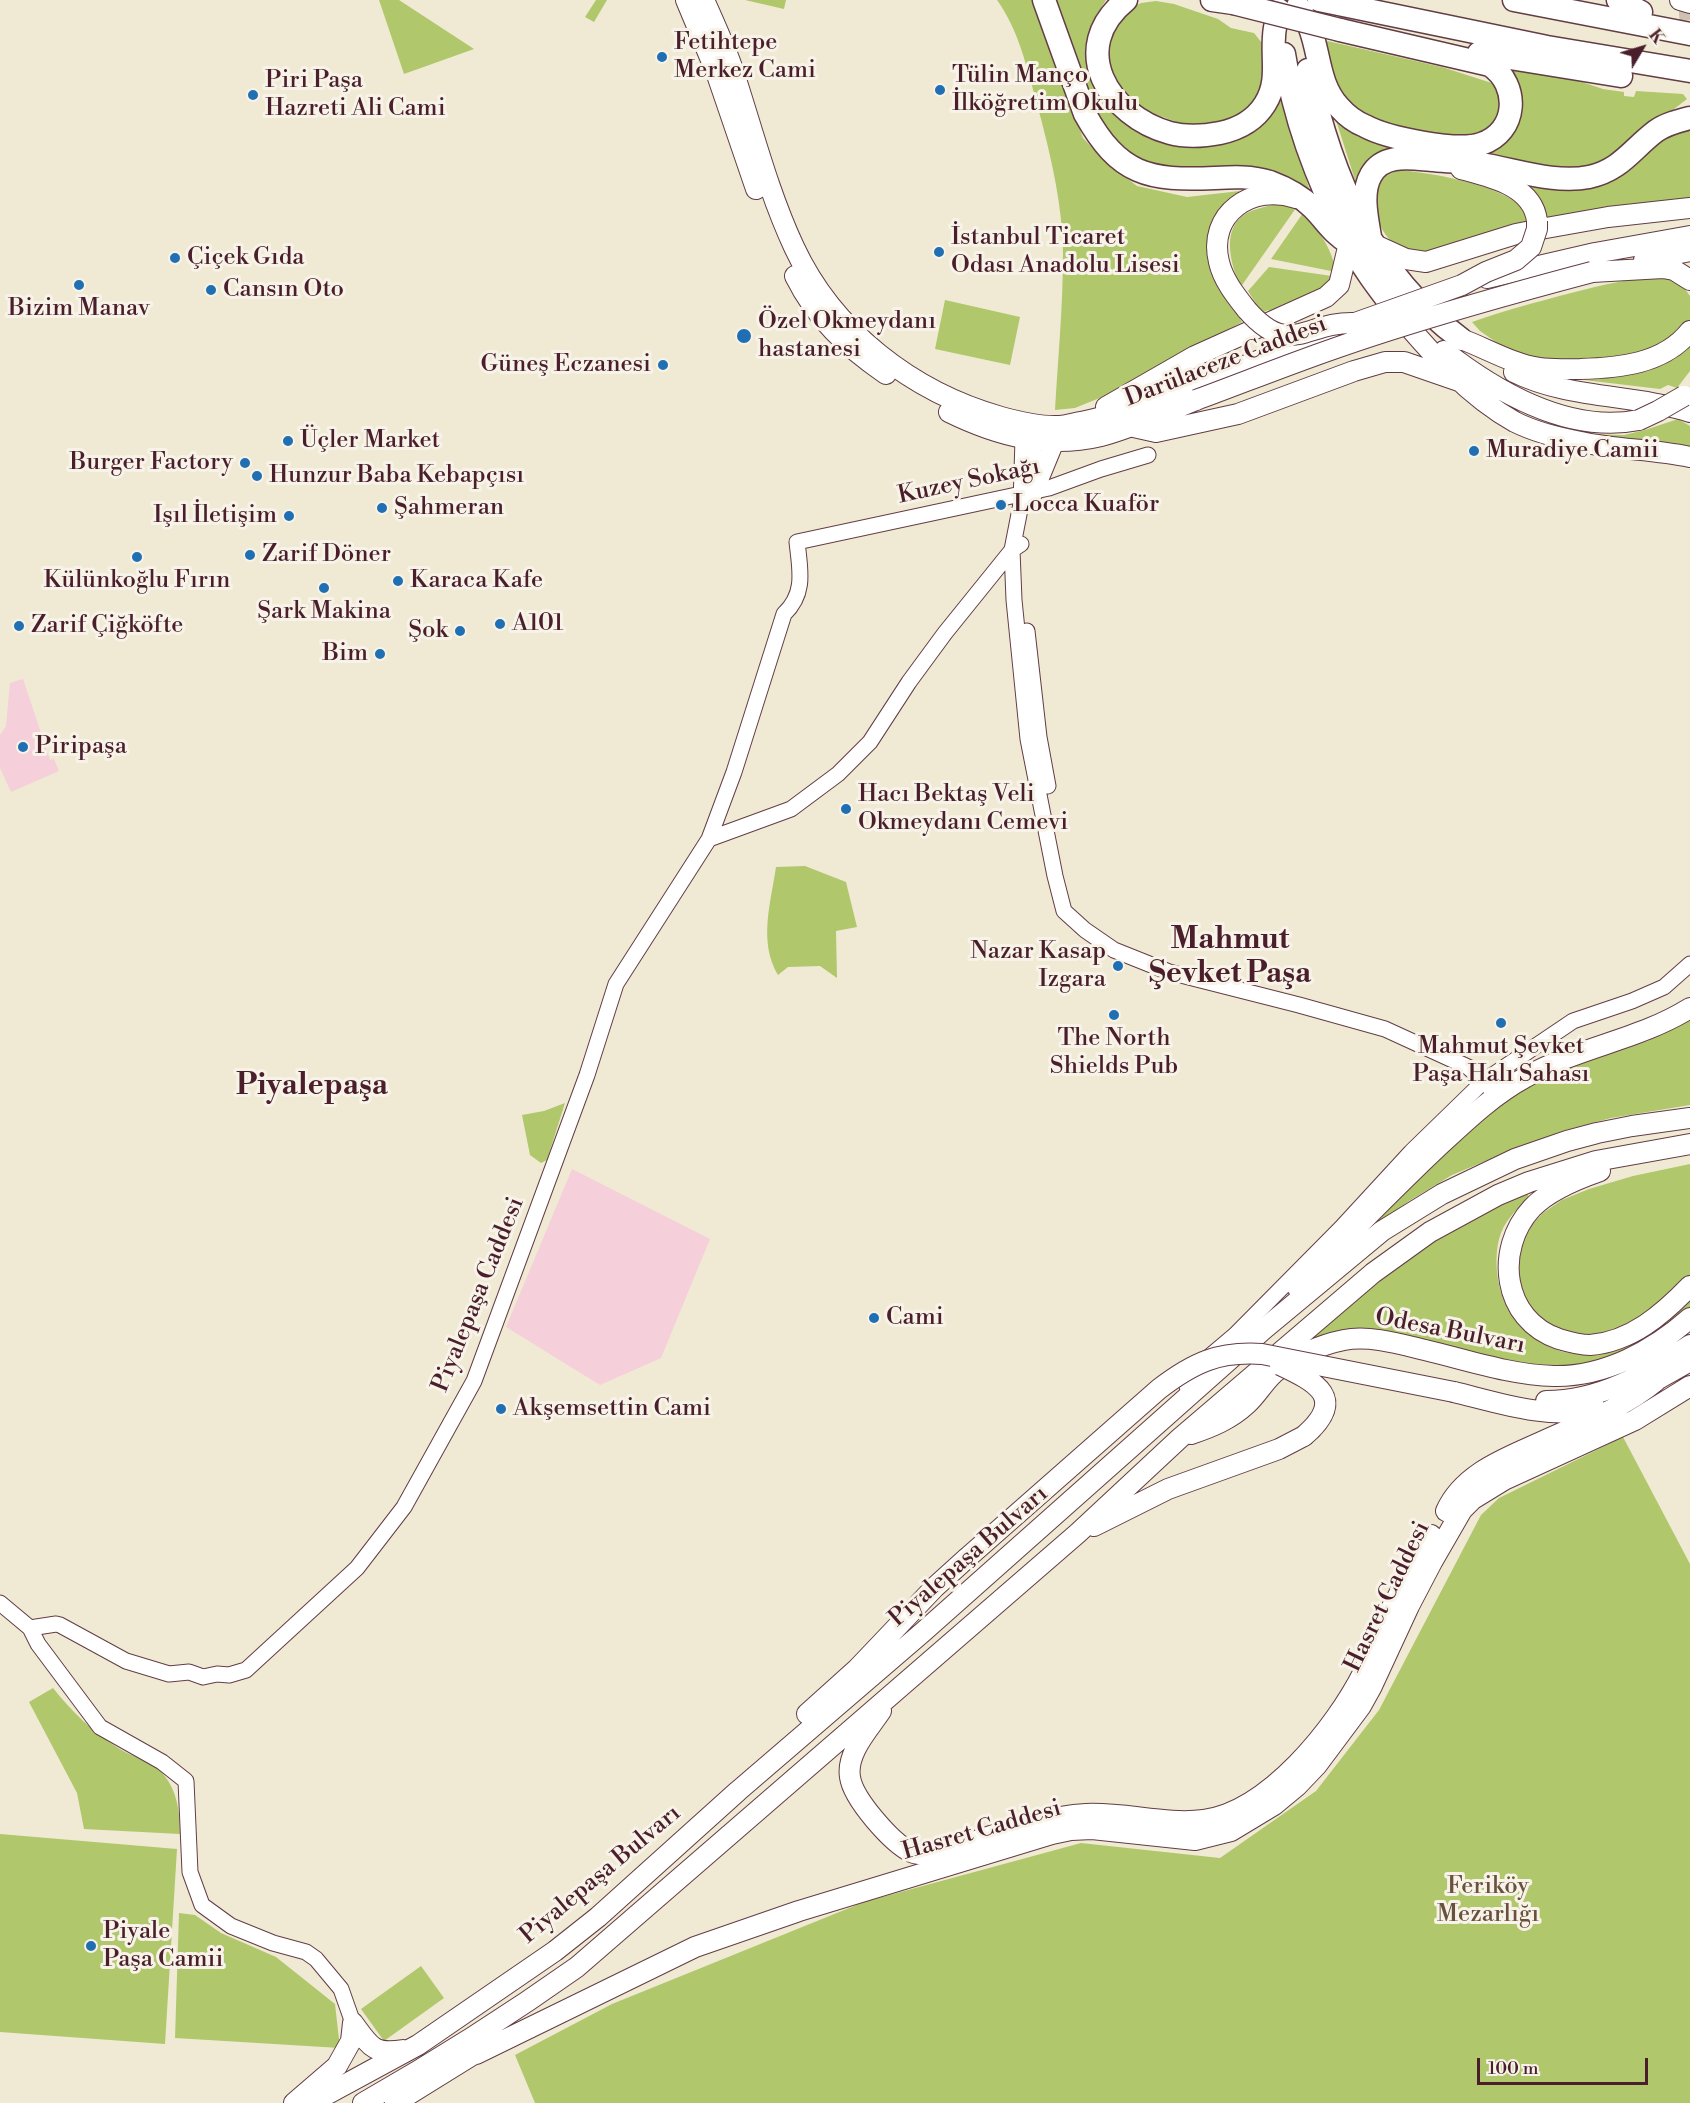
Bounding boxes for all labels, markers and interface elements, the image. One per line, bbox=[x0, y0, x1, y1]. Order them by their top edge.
north arrow bbox=[1612, 18, 1672, 78]
text: K bbox=[1644, 26, 1668, 48]
place label: Fetihtepe Merkez Cami bbox=[674, 29, 816, 85]
marker: Fetihtepe Merkez Cami bbox=[655, 50, 669, 64]
place label: Tülin Manço İlköğretim Okulu bbox=[952, 62, 1138, 118]
place label: Piri Paşa Hazreti Ali Cami bbox=[265, 67, 446, 123]
marker: Tülin Manço İlköğretim Okulu bbox=[933, 83, 947, 97]
marker: Piri Paşa Hazreti Ali Cami bbox=[246, 88, 260, 102]
place label: İstanbul Ticaret Odası Anadolu Lisesi bbox=[951, 224, 1180, 280]
place label: Çiçek Gıda bbox=[187, 244, 305, 272]
marker: İstanbul Ticaret Odası Anadolu Lisesi bbox=[932, 245, 946, 259]
marker: Çiçek Gıda bbox=[168, 251, 182, 265]
place label: Cansın Oto bbox=[223, 276, 344, 304]
marker: Bizim Manav bbox=[72, 278, 86, 292]
marker: Cansın Oto bbox=[204, 283, 218, 297]
place label: Bizim Manav bbox=[8, 295, 150, 323]
place label: Özel Okmeydanı hastanesi bbox=[758, 308, 936, 364]
street label: Darülaceze Caddesi bbox=[1121, 310, 1331, 414]
marker: Özel Okmeydanı hastanesi bbox=[735, 327, 753, 345]
place label: Güneş Eczanesi bbox=[481, 351, 651, 379]
marker: Güneş Eczanesi bbox=[656, 358, 670, 372]
place label: Üçler Market bbox=[300, 427, 440, 455]
marker: Üçler Market bbox=[281, 434, 295, 448]
place label: Muradiye Camii bbox=[1486, 437, 1659, 465]
marker: Muradiye Camii bbox=[1467, 444, 1481, 458]
place label: Burger Factory bbox=[70, 449, 233, 477]
street label: Kuzey Sokağı bbox=[895, 453, 1043, 511]
marker: Burger Factory bbox=[238, 456, 252, 470]
place label: Hunzur Baba Kebapçısı bbox=[269, 462, 524, 490]
marker: Hunzur Baba Kebapçısı bbox=[250, 469, 264, 483]
place label: Locca Kuaför bbox=[1013, 491, 1159, 519]
place label: Şahmeran bbox=[394, 494, 504, 522]
marker: Locca Kuaför bbox=[994, 498, 1008, 512]
marker: Şahmeran bbox=[375, 501, 389, 515]
place label: Işıl İletişim bbox=[153, 502, 277, 530]
marker: Işıl İletişim bbox=[282, 509, 296, 523]
place label: Zarif Döner bbox=[262, 541, 391, 569]
marker: Zarif Döner bbox=[243, 548, 257, 562]
marker: Külünkoğlu Fırın bbox=[130, 550, 144, 564]
place label: Külünkoğlu Fırın bbox=[44, 567, 230, 595]
place label: Karaca Kafe bbox=[410, 567, 543, 595]
marker: Karaca Kafe bbox=[391, 574, 405, 588]
marker: Şark Makina bbox=[317, 581, 331, 595]
place label: Şark Makina bbox=[257, 598, 391, 626]
place label: A101 bbox=[512, 610, 564, 638]
place label: Zarif Çiğköfte bbox=[31, 612, 183, 640]
place label: Şok bbox=[408, 617, 448, 645]
marker: A101 bbox=[493, 617, 507, 631]
marker: Zarif Çiğköfte bbox=[12, 619, 26, 633]
marker: Şok bbox=[453, 624, 467, 638]
place label: Bim bbox=[322, 640, 368, 668]
marker: Bim bbox=[373, 647, 387, 661]
place label: Piripaşa bbox=[35, 733, 127, 761]
marker: Piripaşa bbox=[16, 740, 30, 754]
place label: Hacı Bektaş Veli Okmeydanı Cemevi bbox=[858, 781, 1068, 837]
marker: Hacı Bektaş Veli Okmeydanı Cemevi bbox=[839, 802, 853, 816]
district label: Mahmut Şevket Paşa bbox=[1149, 923, 1311, 994]
place label: Nazar Kasap Izgara bbox=[970, 938, 1106, 994]
marker: Nazar Kasap Izgara bbox=[1111, 959, 1125, 973]
marker: The North Shields Pub bbox=[1107, 1008, 1121, 1022]
marker: Mahmut Şevket Paşa Halı Sahası bbox=[1494, 1016, 1508, 1030]
place label: The North Shields Pub bbox=[1050, 1025, 1178, 1081]
place label: Mahmut Şevket Paşa Halı Sahası bbox=[1412, 1033, 1590, 1089]
district label: Piyalepaşa bbox=[236, 1069, 388, 1105]
street label: Piyalepaşa Caddesi bbox=[427, 1193, 531, 1397]
street label: Odesa Bulvarı bbox=[1373, 1303, 1527, 1361]
place label: Cami bbox=[886, 1304, 944, 1332]
marker: Cami bbox=[867, 1311, 881, 1325]
place label: Akşemsettin Cami bbox=[513, 1395, 711, 1423]
marker: Akşemsettin Cami bbox=[494, 1402, 508, 1416]
street label: Piyalepaşa Bulvarı bbox=[884, 1480, 1054, 1634]
street label: Hasret Caddesi bbox=[1339, 1517, 1437, 1677]
street label: Hasret Caddesi bbox=[899, 1795, 1065, 1867]
street label: Piyalepaşa Bulvarı bbox=[515, 1799, 687, 1951]
park label: Feriköy Mezarlığı bbox=[1437, 1873, 1539, 1929]
place label: Piyale Paşa Camii bbox=[103, 1918, 223, 1974]
marker: Piyale Paşa Camii bbox=[84, 1939, 98, 1953]
scale bar bbox=[1480, 2046, 1651, 2084]
text: 100 m bbox=[1488, 2057, 1539, 2080]

